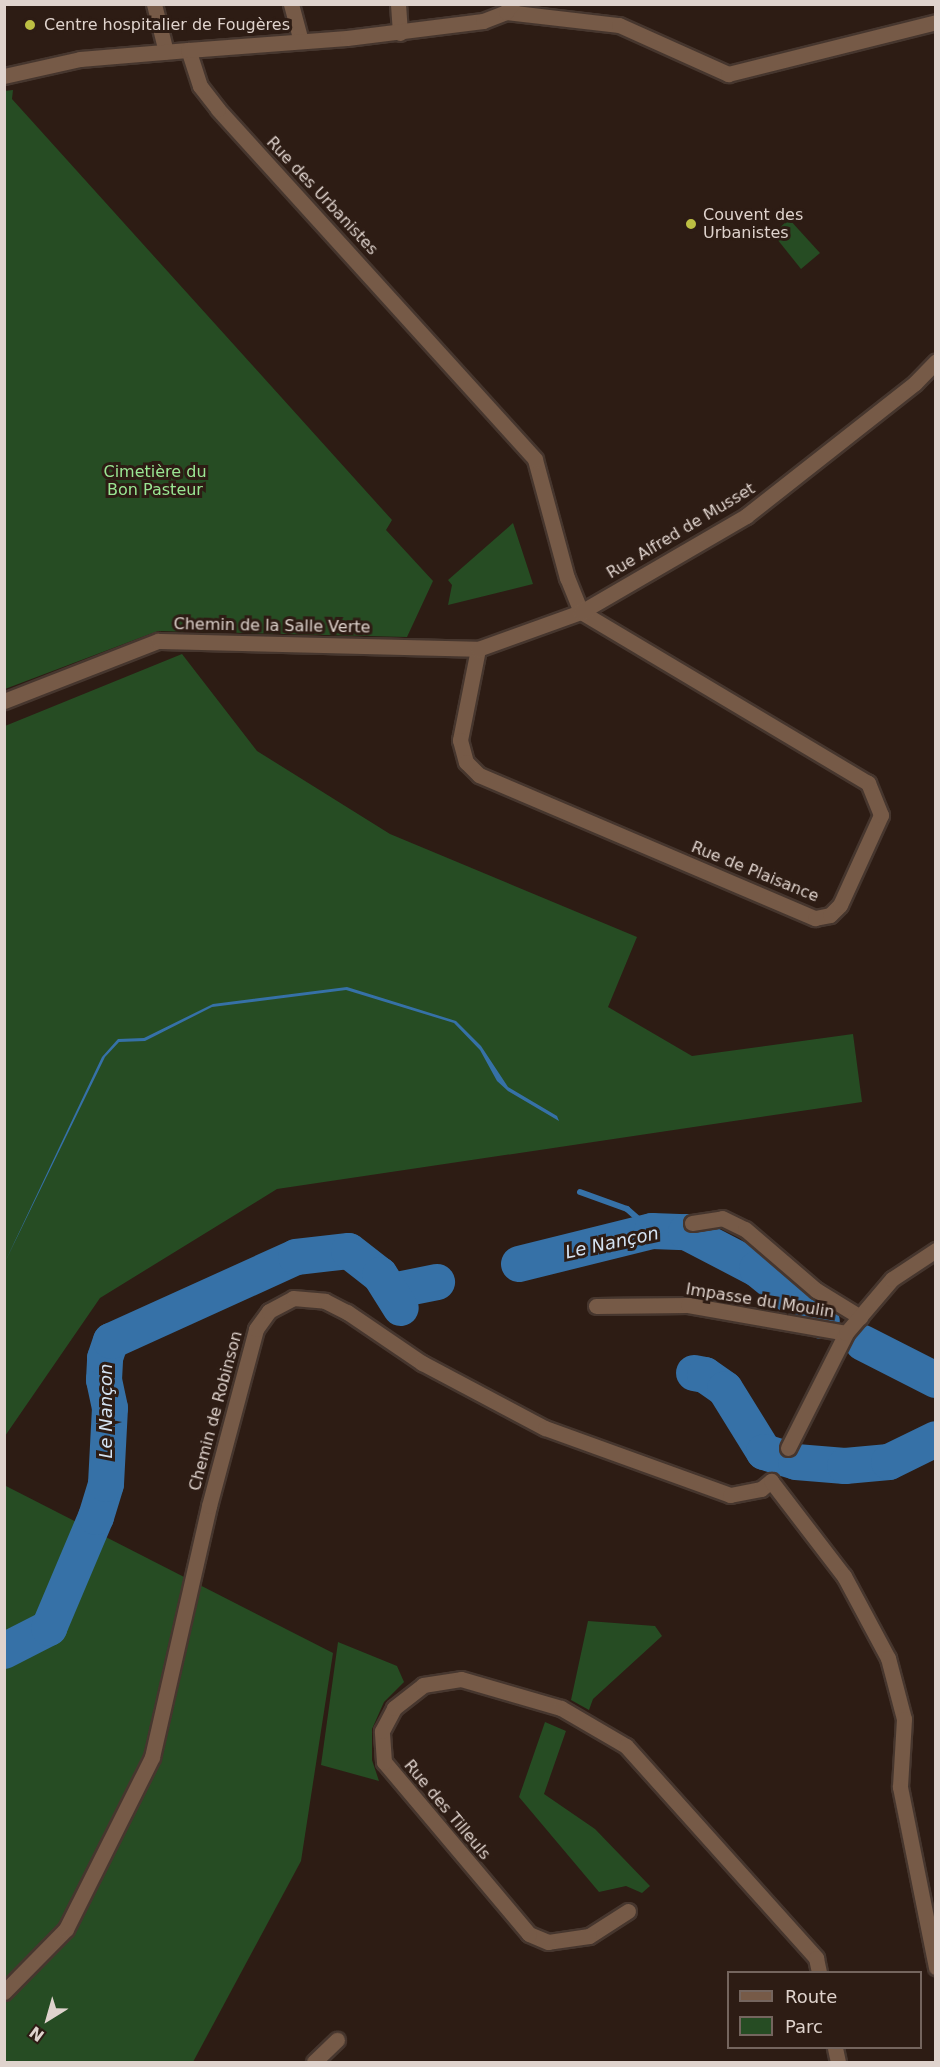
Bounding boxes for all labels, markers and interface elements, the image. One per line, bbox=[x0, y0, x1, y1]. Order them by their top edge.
place label: Centre hospitalier de Fougères bbox=[44, 15, 290, 35]
marker: Centre hospitalier de Fougères bbox=[21, 16, 39, 34]
street label: Rue des Urbanistes bbox=[262, 133, 382, 259]
place label: Couvent des Urbanistes bbox=[703, 205, 803, 243]
marker: Couvent des Urbanistes bbox=[684, 217, 698, 231]
park label: Cimetière du Bon Pasteur bbox=[103, 462, 207, 500]
street label: Rue Alfred de Musset bbox=[603, 479, 759, 583]
street label: Chemin de la Salle Verte bbox=[173, 615, 371, 637]
street label: Rue de Plaisance bbox=[688, 838, 822, 906]
water label: Le Nançon bbox=[563, 1223, 661, 1263]
street label: Impasse du Moulin bbox=[684, 1280, 836, 1322]
street label: Chemin de Robinson bbox=[185, 1329, 247, 1493]
water label: Le Nançon bbox=[95, 1363, 117, 1459]
street label: Rue des Tilleuls bbox=[400, 1756, 494, 1864]
legend bbox=[727, 1971, 922, 2049]
text: Route bbox=[785, 1986, 837, 2007]
north arrow bbox=[18, 1989, 78, 2049]
text: Parc bbox=[785, 2016, 823, 2037]
text: N bbox=[26, 2022, 48, 2045]

